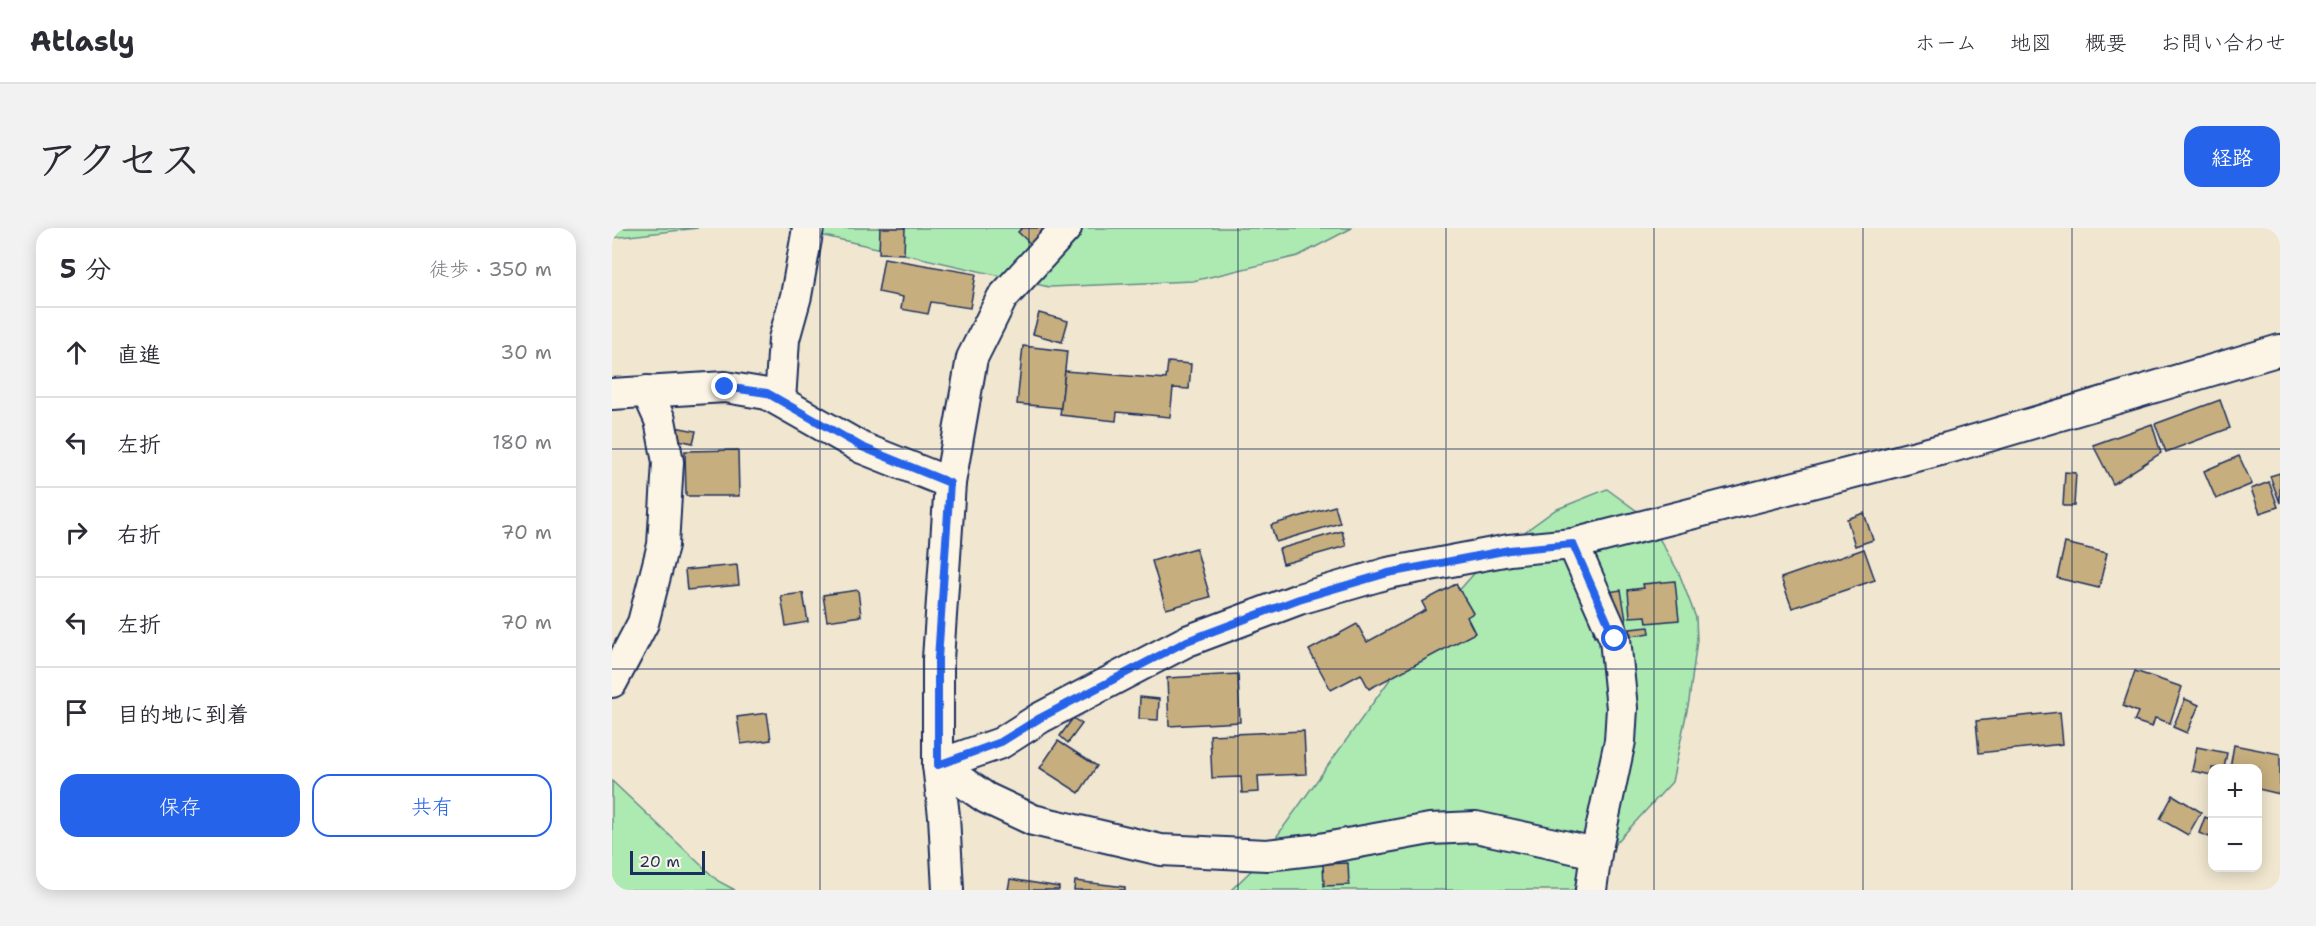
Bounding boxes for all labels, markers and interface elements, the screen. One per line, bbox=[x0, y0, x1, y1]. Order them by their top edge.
text: Atlasly bbox=[30, 22, 135, 60]
text: ホーム bbox=[1915, 29, 1977, 57]
text: 地図 bbox=[2010, 29, 2052, 57]
text: 概要 bbox=[2085, 29, 2127, 57]
text: お問い合わせ bbox=[2160, 29, 2286, 57]
button: 経路 bbox=[2184, 126, 2280, 187]
text: アクセス bbox=[36, 131, 201, 187]
text: 5 分 bbox=[60, 251, 111, 286]
text: 徒歩 · 350 m bbox=[429, 256, 552, 282]
icon: ahead bbox=[60, 336, 93, 369]
text: 30 m bbox=[500, 339, 552, 365]
text: 直進 bbox=[117, 340, 161, 369]
route end bbox=[711, 373, 737, 399]
icon: left bbox=[60, 426, 93, 459]
text: 180 m bbox=[492, 429, 552, 455]
text: 左折 bbox=[117, 430, 161, 459]
icon: right bbox=[60, 516, 93, 549]
text: 70 m bbox=[500, 519, 552, 545]
text: 右折 bbox=[117, 520, 161, 549]
icon: left bbox=[60, 606, 93, 639]
text: 70 m bbox=[500, 609, 552, 635]
text: 左折 bbox=[117, 610, 161, 639]
route start bbox=[1601, 625, 1627, 651]
icon: arrive bbox=[60, 696, 93, 729]
text: 目的地に到着 bbox=[117, 700, 249, 729]
map controls bbox=[2208, 764, 2262, 872]
button: + bbox=[2208, 764, 2262, 818]
button: 保存 bbox=[60, 774, 300, 837]
button: 共有 bbox=[312, 774, 552, 837]
button: − bbox=[2208, 818, 2262, 872]
scale bar bbox=[630, 848, 705, 876]
text: 20 m bbox=[639, 851, 680, 872]

